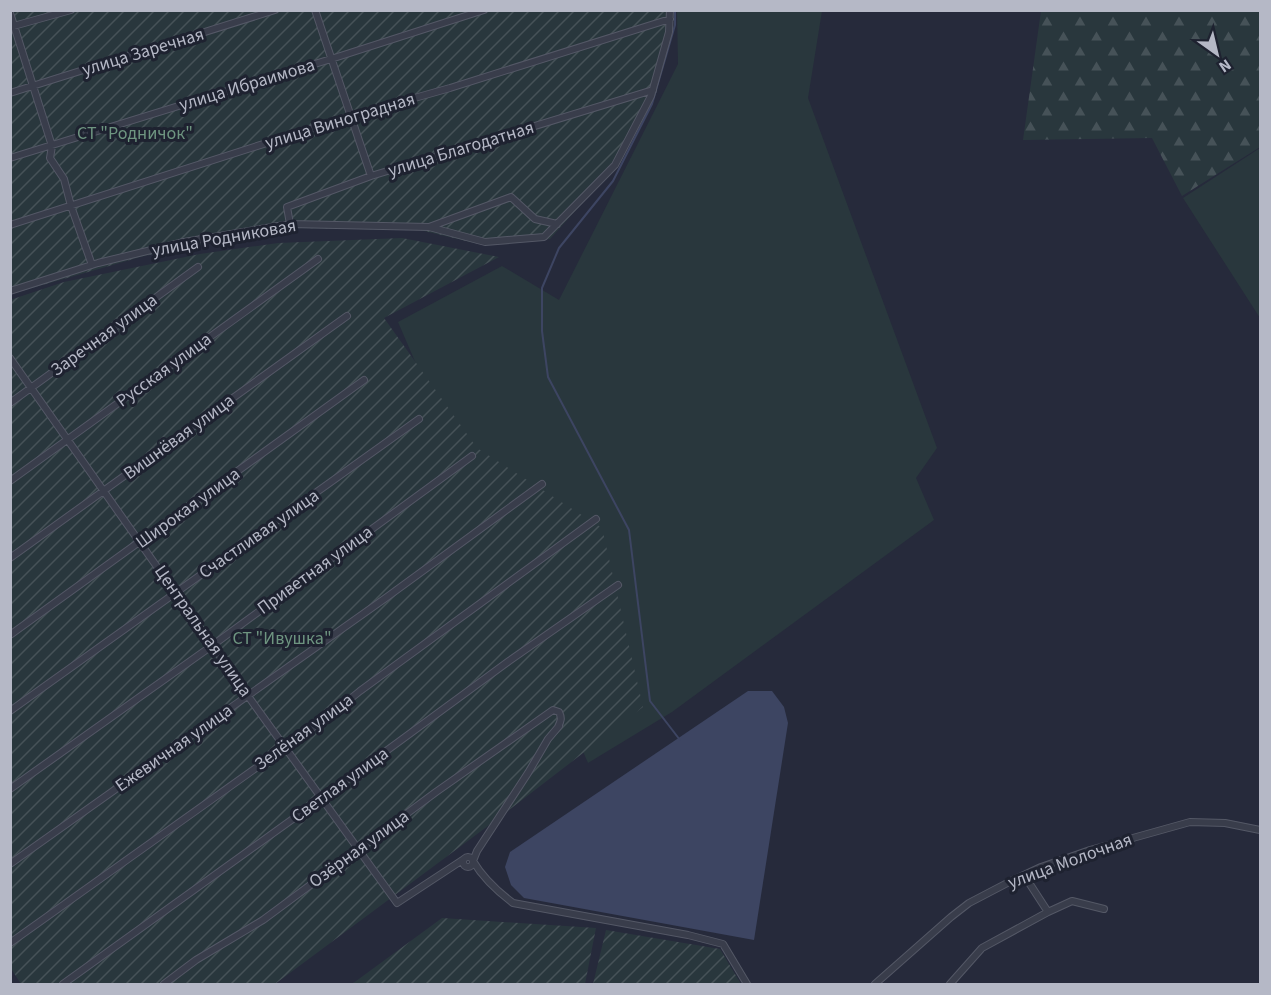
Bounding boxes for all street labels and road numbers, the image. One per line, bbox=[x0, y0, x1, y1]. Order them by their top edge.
street label: улица Заречная bbox=[79, 22, 207, 82]
street label: улица Ибраимова bbox=[176, 52, 318, 118]
street label: улица Виноградная bbox=[262, 86, 418, 156]
street label: улица Благодатная bbox=[385, 115, 537, 183]
street label: улица Родниковая bbox=[150, 213, 298, 263]
street label: Заречная улица bbox=[46, 288, 162, 382]
street label: Русская улица bbox=[111, 327, 217, 413]
street label: Вишнёвая улица bbox=[118, 388, 240, 486]
street label: Широкая улица bbox=[131, 462, 245, 554]
street label: Счастливая улица bbox=[194, 483, 324, 585]
street label: Приветная улица bbox=[252, 520, 378, 620]
street label: Центральная улица bbox=[148, 560, 258, 702]
street label: Зелёная улица bbox=[250, 688, 358, 776]
street label: Ежевичная улица bbox=[110, 698, 238, 798]
street label: Светлая улица bbox=[286, 741, 394, 829]
street label: Озёрная улица bbox=[304, 804, 414, 894]
street label: улица Молочная bbox=[1004, 827, 1136, 895]

